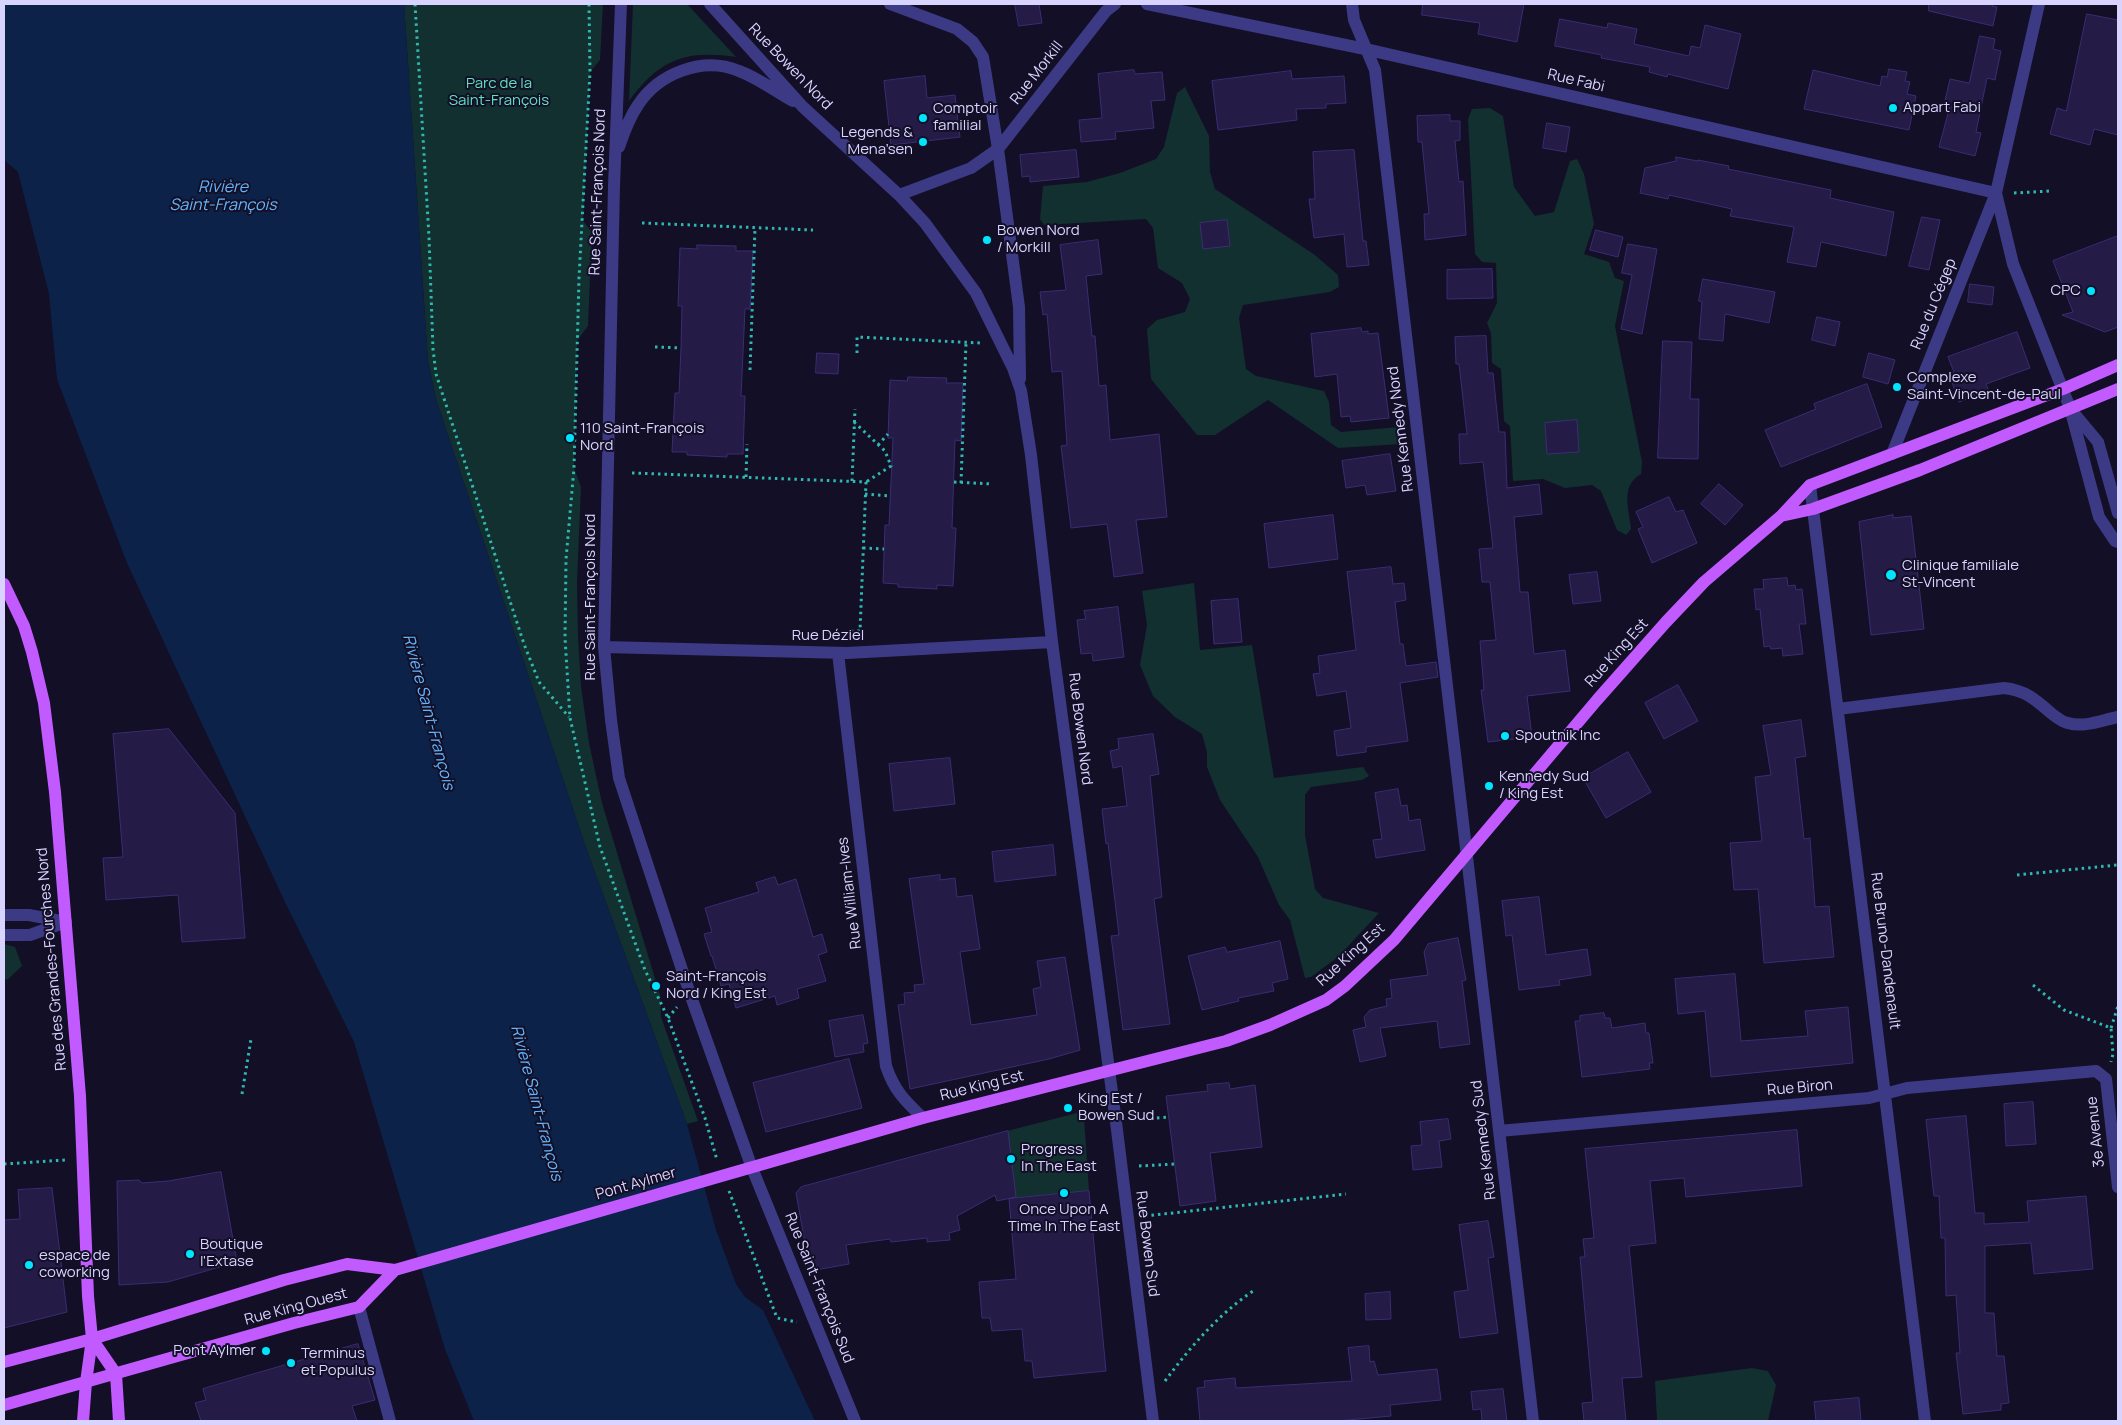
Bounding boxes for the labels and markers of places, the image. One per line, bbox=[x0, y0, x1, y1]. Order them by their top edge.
place label: Appart Fabi bbox=[1903, 99, 1981, 117]
place label: Comptoir familial bbox=[933, 100, 998, 135]
marker: Appart Fabi bbox=[1887, 102, 1899, 114]
marker: Comptoir familial bbox=[917, 112, 929, 124]
place label: Legends & Mena’sen bbox=[841, 124, 913, 159]
marker: Legends & Mena’sen bbox=[917, 136, 929, 148]
place label: Bowen Nord / Morkill bbox=[997, 222, 1080, 257]
marker: Bowen Nord / Morkill bbox=[981, 234, 993, 246]
place label: CPC bbox=[2050, 282, 2081, 300]
marker: CPC bbox=[2085, 285, 2097, 297]
place label: Complexe Saint-Vincent-de-Paul bbox=[1907, 369, 2061, 404]
marker: Complexe Saint-Vincent-de-Paul bbox=[1891, 381, 1903, 393]
place label: 110 Saint-François Nord bbox=[580, 420, 704, 455]
marker: 110 Saint-François Nord bbox=[564, 432, 576, 444]
place label: Clinique familiale St-Vincent bbox=[1902, 557, 2019, 592]
marker: Clinique familiale St-Vincent bbox=[1884, 568, 1898, 582]
place label: Spoutnik Inc bbox=[1515, 727, 1600, 745]
marker: Spoutnik Inc bbox=[1499, 730, 1511, 742]
place label: Kennedy Sud / King Est bbox=[1499, 768, 1589, 803]
marker: Kennedy Sud / King Est bbox=[1483, 780, 1495, 792]
place label: Saint-François Nord / King Est bbox=[666, 968, 767, 1003]
marker: Saint-François Nord / King Est bbox=[650, 980, 662, 992]
place label: King Est / Bowen Sud bbox=[1078, 1090, 1154, 1125]
marker: King Est / Bowen Sud bbox=[1062, 1102, 1074, 1114]
place label: Progress In The East bbox=[1021, 1141, 1097, 1176]
marker: Progress In The East bbox=[1005, 1153, 1017, 1165]
marker: Once Upon A Time In The East bbox=[1058, 1187, 1070, 1199]
place label: Once Upon A Time In The East bbox=[1008, 1201, 1120, 1236]
place label: Boutique l'Extase bbox=[200, 1236, 263, 1271]
place label: espace de coworking bbox=[39, 1247, 110, 1282]
marker: Boutique l'Extase bbox=[184, 1248, 196, 1260]
marker: espace de coworking bbox=[23, 1259, 35, 1271]
place label: Pont Aylmer bbox=[173, 1342, 256, 1360]
marker: Pont Aylmer bbox=[260, 1345, 272, 1357]
place label: Terminus et Populus bbox=[301, 1345, 375, 1380]
marker: Terminus et Populus bbox=[285, 1357, 297, 1369]

